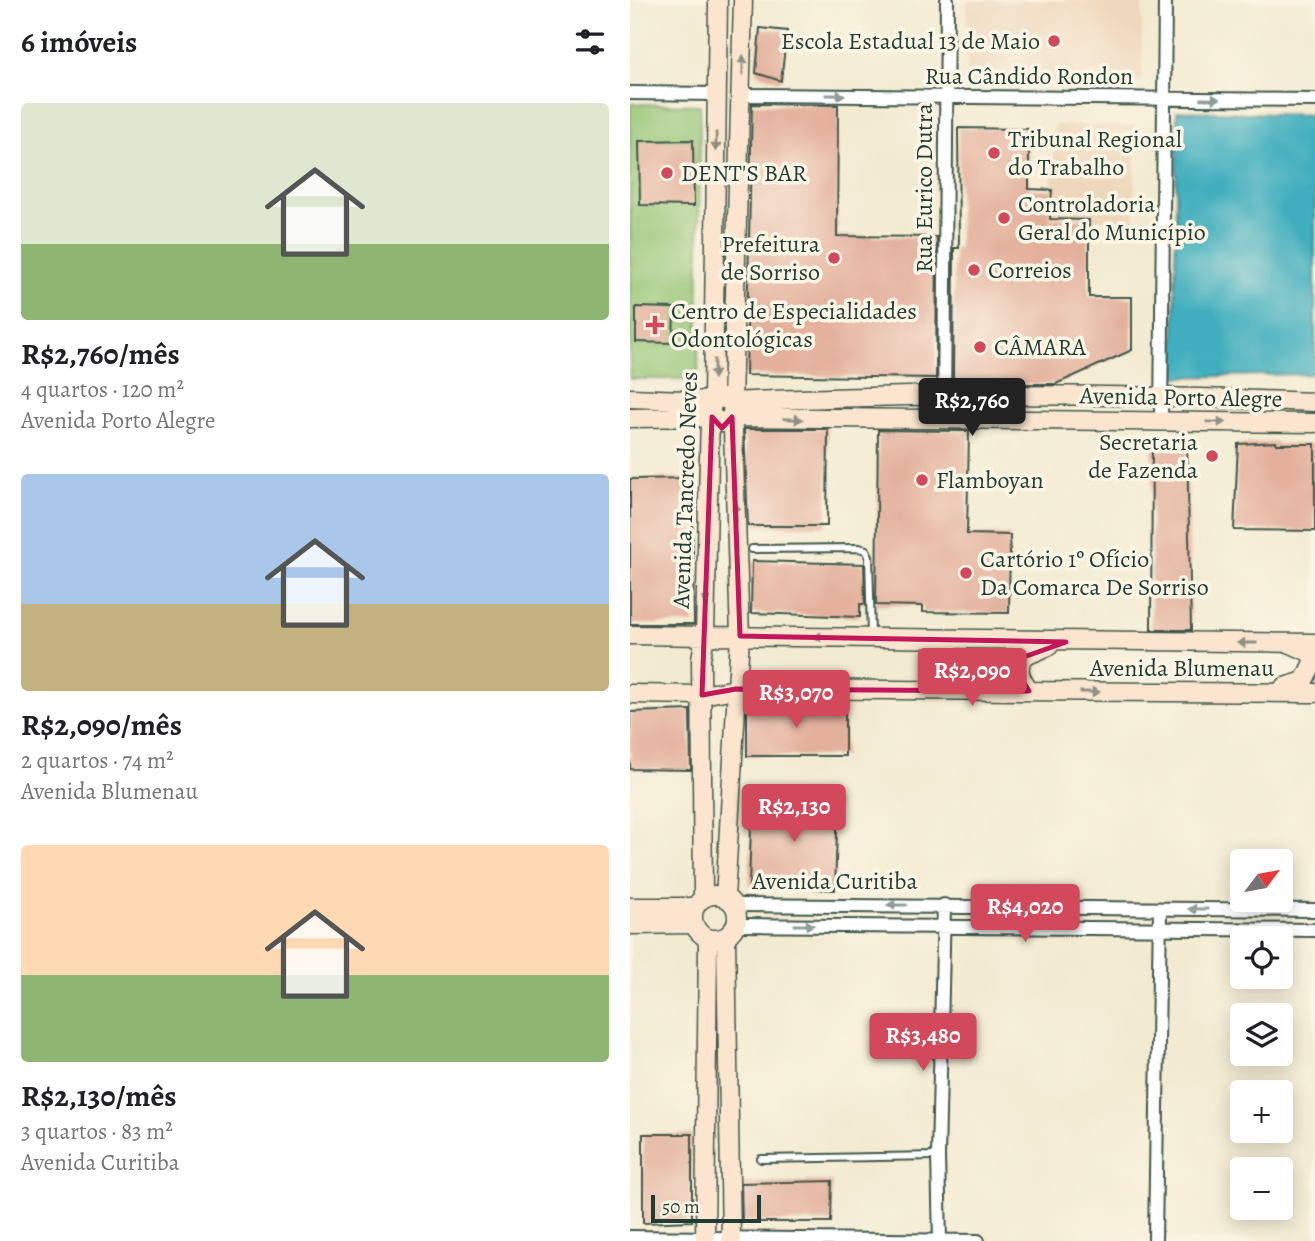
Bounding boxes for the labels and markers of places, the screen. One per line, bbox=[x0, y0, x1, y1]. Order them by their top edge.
place label: Escola Estadual 13 de Maio bbox=[781, 25, 1040, 57]
marker: Escola Estadual 13 de Maio bbox=[1046, 33, 1062, 49]
place label: Tribunal Regional do Trabalho bbox=[1008, 123, 1182, 183]
marker: Tribunal Regional do Trabalho bbox=[986, 145, 1002, 161]
place label: DENT'S BAR bbox=[681, 157, 807, 189]
marker: DENT'S BAR bbox=[659, 165, 675, 181]
place label: Controladoria Geral do Município bbox=[1018, 188, 1206, 248]
marker: Controladoria Geral do Município bbox=[996, 210, 1012, 226]
place label: Prefeitura de Sorriso bbox=[721, 228, 821, 288]
marker: Prefeitura de Sorriso bbox=[826, 250, 842, 266]
place label: Correios bbox=[988, 254, 1072, 286]
marker: Correios bbox=[966, 262, 982, 278]
place label: Centro de Especialidades Odontológicas bbox=[671, 295, 917, 355]
marker: Centro de Especialidades Odontológicas bbox=[645, 315, 665, 335]
place label: CÂMARA bbox=[994, 331, 1087, 363]
marker: CÂMARA bbox=[972, 339, 988, 355]
pin: R$2,760 bbox=[907, 378, 1037, 438]
place label: Secretaria de Fazenda bbox=[1088, 426, 1199, 486]
marker: Secretaria de Fazenda bbox=[1204, 448, 1220, 464]
place label: Flamboyan bbox=[936, 464, 1044, 496]
marker: Flamboyan bbox=[914, 472, 930, 488]
place label: Cartório 1º Ofício Da Comarca De Sorriso bbox=[980, 543, 1209, 603]
marker: Cartório 1º Ofício Da Comarca De Sorriso bbox=[958, 565, 974, 581]
pin: R$2,090 bbox=[907, 648, 1037, 708]
pin: R$3,070 bbox=[731, 670, 861, 730]
pin: R$2,130 bbox=[729, 784, 859, 844]
pin: R$4,020 bbox=[960, 884, 1090, 944]
pin: R$3,480 bbox=[858, 1014, 988, 1073]

